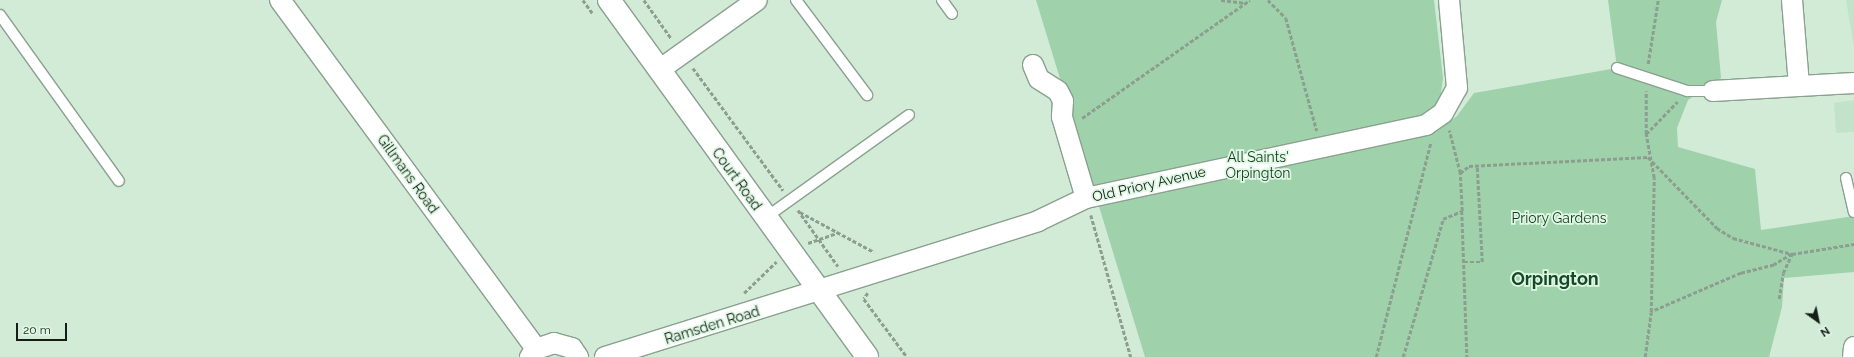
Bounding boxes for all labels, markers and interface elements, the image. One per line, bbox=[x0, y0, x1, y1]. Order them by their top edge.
street label: Gillmans Road bbox=[374, 131, 442, 217]
street label: Court Road bbox=[709, 145, 765, 213]
park label: All Saints' Orpington bbox=[1226, 149, 1290, 182]
street label: Old Priory Avenue bbox=[1090, 163, 1208, 205]
park label: Priory Gardens bbox=[1511, 210, 1607, 226]
district label: Orpington bbox=[1511, 268, 1599, 290]
north arrow bbox=[1798, 301, 1838, 341]
street label: Ramsden Road bbox=[662, 303, 762, 347]
scale bar bbox=[18, 315, 69, 341]
text: 20 m bbox=[23, 323, 51, 337]
text: N bbox=[1818, 324, 1832, 339]

